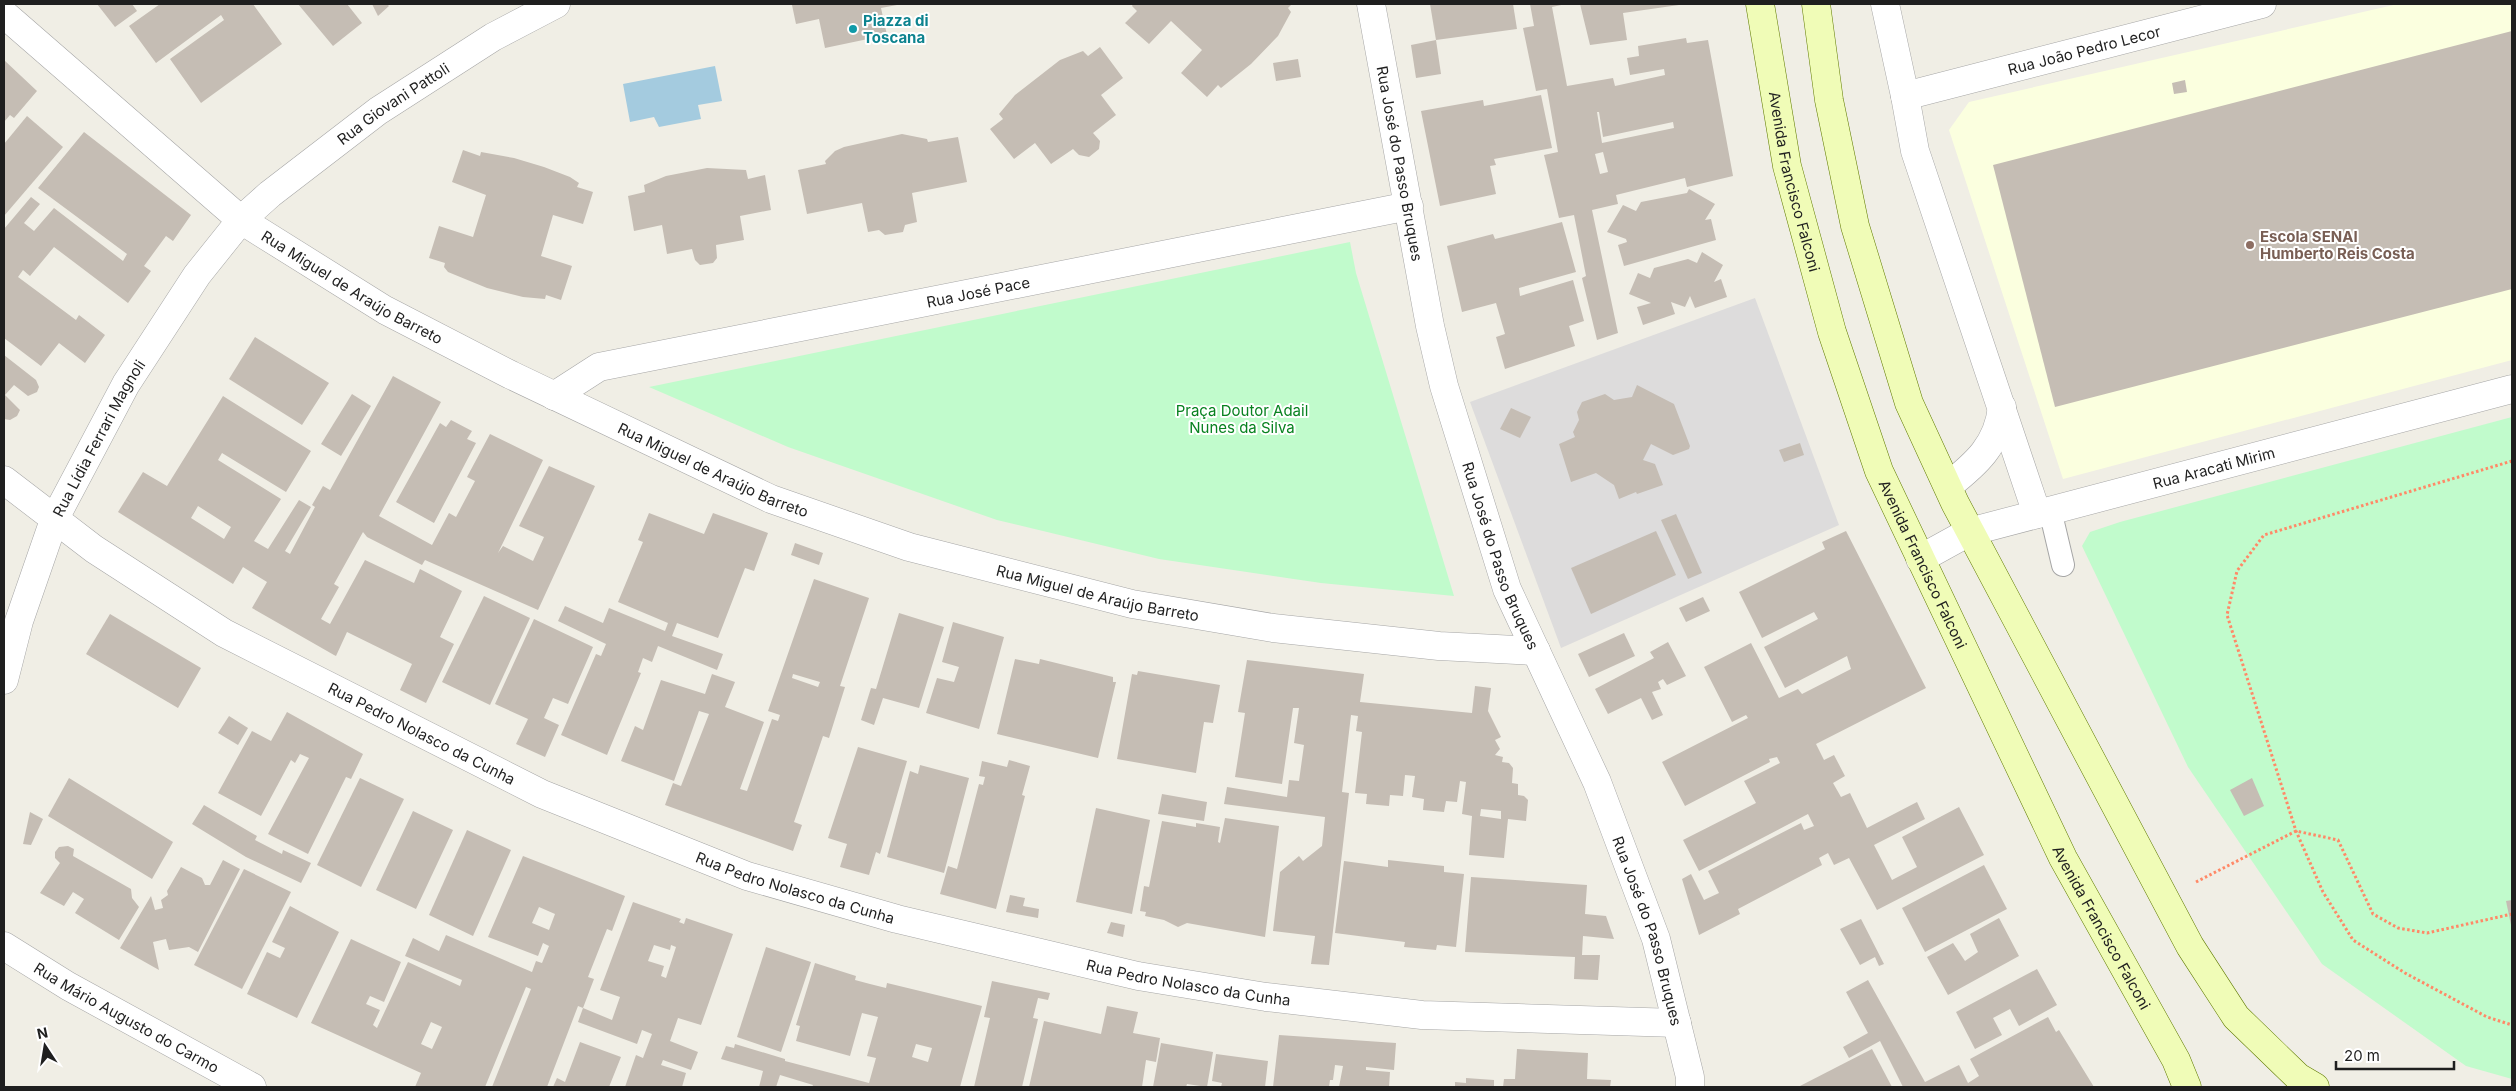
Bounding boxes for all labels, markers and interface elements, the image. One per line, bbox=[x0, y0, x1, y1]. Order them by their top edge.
place label: Piazza di Toscana bbox=[863, 11, 928, 47]
street label: Rua João Pedro Lecor bbox=[2006, 21, 2163, 79]
marker: Piazza di Toscana bbox=[847, 23, 859, 35]
street label: Rua Giovani Pattoli bbox=[333, 58, 453, 149]
street label: Rua José do Passo Bruques bbox=[1373, 64, 1427, 263]
street label: Avenida Francisco Falconi bbox=[1765, 90, 1825, 274]
street label: Rua Miguel de Araújo Barreto bbox=[258, 226, 446, 348]
place label: Escola SENAI Humberto Reis Costa bbox=[2260, 227, 2415, 263]
marker: Escola SENAI Humberto Reis Costa bbox=[2244, 239, 2256, 251]
street label: Rua José Pace bbox=[925, 272, 1031, 311]
street label: Rua Lídia Ferrari Magnoli bbox=[48, 356, 149, 520]
park label: Praça Doutor Adail Nunes da Silva bbox=[1176, 401, 1308, 437]
street label: Rua Miguel de Araújo Barreto bbox=[615, 418, 811, 521]
street label: Rua Aracati Mirim bbox=[2151, 442, 2277, 493]
street label: Rua José do Passo Bruques bbox=[1459, 460, 1543, 653]
street label: Avenida Francisco Falconi bbox=[1875, 477, 1971, 651]
street label: Rua Miguel de Araújo Barreto bbox=[994, 560, 1200, 625]
street label: Rua Pedro Nolasco da Cunha bbox=[325, 678, 519, 788]
street label: Rua José do Passo Bruques bbox=[1609, 833, 1687, 1028]
street label: Avenida Francisco Falconi bbox=[2049, 842, 2155, 1013]
street label: Rua Pedro Nolasco da Cunha bbox=[693, 847, 897, 927]
street label: Rua Pedro Nolasco da Cunha bbox=[1085, 955, 1292, 1009]
street label: Rua Mário Augusto do Carmo bbox=[31, 958, 222, 1077]
north arrow bbox=[20, 1021, 70, 1071]
text: N bbox=[35, 1023, 49, 1042]
scale bar bbox=[2336, 1038, 2454, 1070]
text: 20 m bbox=[2344, 1046, 2380, 1065]

